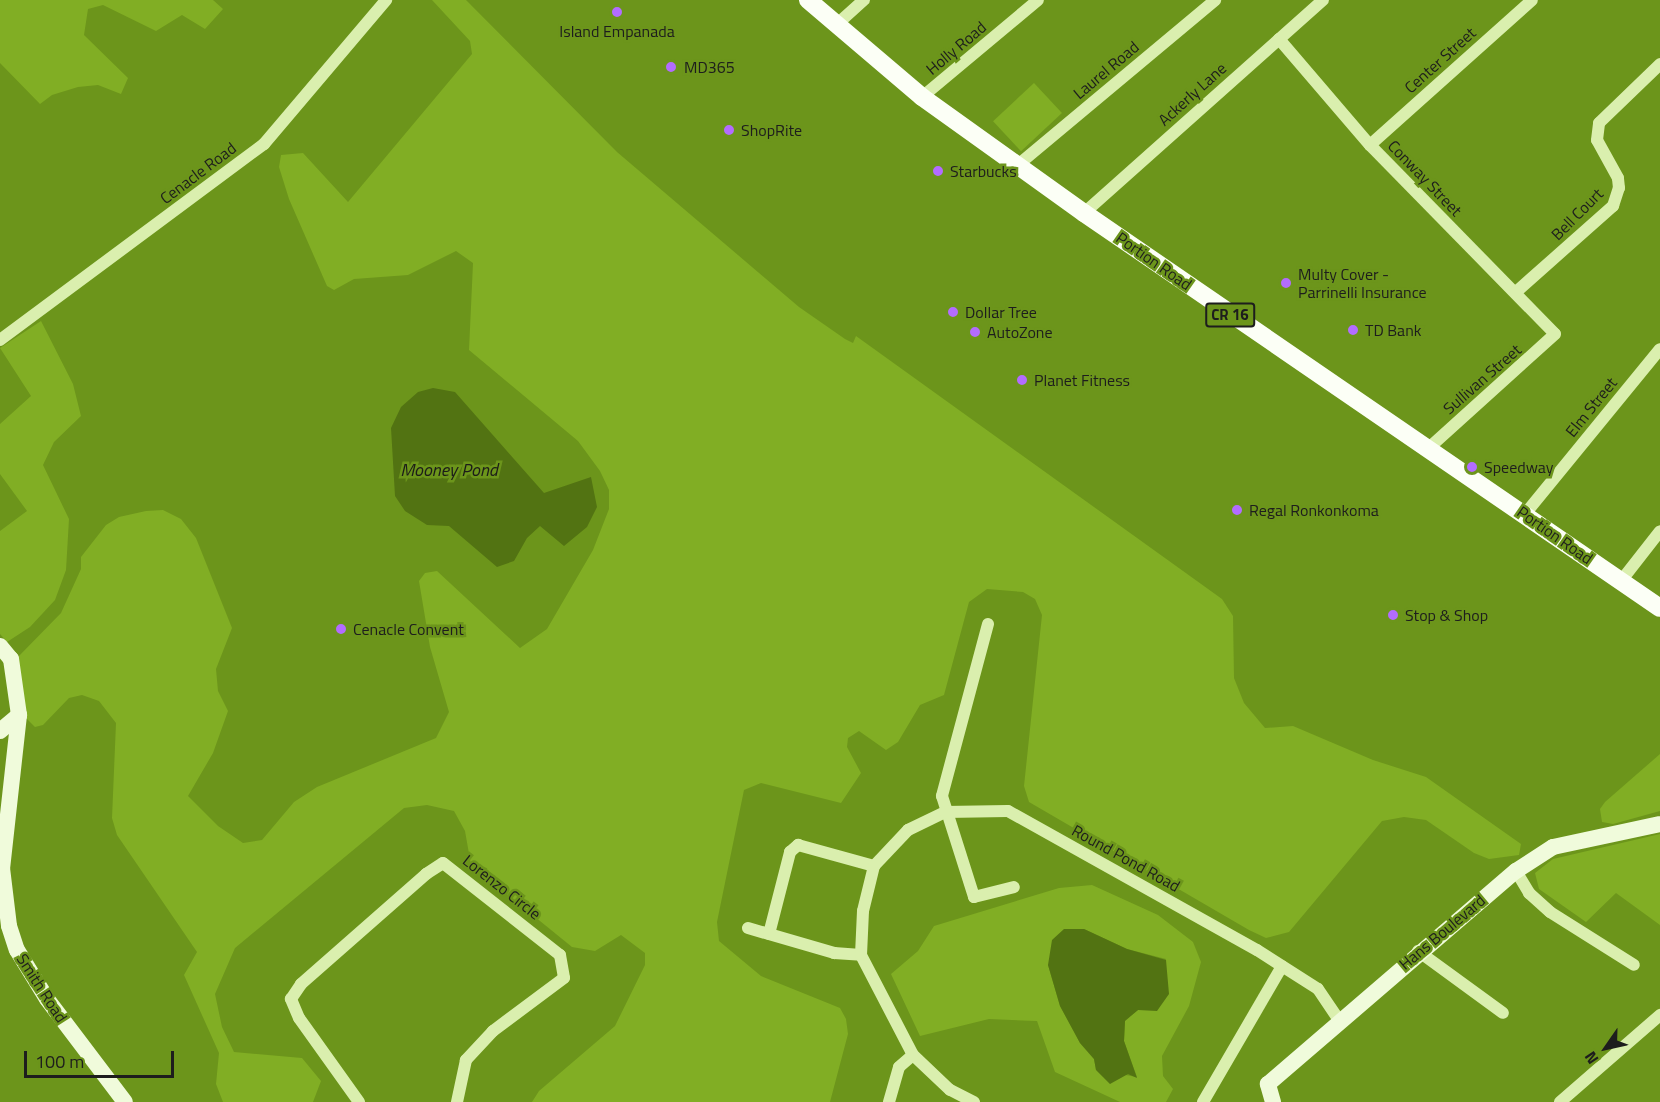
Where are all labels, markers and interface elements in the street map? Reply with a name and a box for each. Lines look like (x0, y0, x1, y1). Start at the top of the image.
marker: Island Empanada (610, 5, 624, 19)
street label: Holly Road (922, 17, 990, 79)
place label: Island Empanada (559, 21, 675, 41)
street label: Center Street (1400, 23, 1480, 97)
street label: Laurel Road (1069, 37, 1143, 103)
place label: MD365 (684, 57, 735, 77)
marker: MD365 (662, 58, 680, 76)
street label: Ackerly Lane (1154, 59, 1230, 129)
place label: ShopRite (741, 120, 802, 140)
marker: ShopRite (722, 123, 736, 137)
street label: Conway Street (1384, 136, 1466, 220)
street label: Cenacle Road (156, 138, 240, 208)
place label: Starbucks (950, 161, 1017, 181)
marker: Starbucks (931, 164, 945, 178)
street label: Bell Court (1547, 184, 1607, 244)
street label: Portion Road (1113, 228, 1195, 294)
place label: Multy Cover - Parrinelli Insurance (1298, 264, 1427, 302)
marker: Multy Cover - Parrinelli Insurance (1279, 276, 1293, 290)
place label: Dollar Tree (965, 302, 1037, 322)
road number: CR 16 (1204, 303, 1256, 327)
marker: Dollar Tree (946, 305, 960, 319)
place label: TD Bank (1365, 320, 1421, 340)
place label: AutoZone (987, 322, 1053, 342)
marker: TD Bank (1346, 323, 1360, 337)
marker: AutoZone (968, 325, 982, 339)
street label: Sullivan Street (1439, 340, 1525, 418)
place label: Planet Fitness (1034, 370, 1130, 390)
marker: Planet Fitness (1015, 373, 1029, 387)
street label: Elm Street (1561, 373, 1621, 441)
place label: Speedway (1484, 457, 1554, 477)
water label: Mooney Pond (400, 459, 498, 481)
marker: Speedway (1465, 460, 1479, 474)
place label: Regal Ronkonkoma (1249, 500, 1379, 520)
street label: Portion Road (1514, 502, 1596, 568)
marker: Regal Ronkonkoma (1230, 503, 1244, 517)
place label: Stop & Shop (1405, 605, 1488, 625)
marker: Stop & Shop (1386, 608, 1400, 622)
place label: Cenacle Convent (353, 619, 464, 639)
marker: Cenacle Convent (334, 622, 348, 636)
street label: Round Pond Road (1069, 820, 1183, 896)
street label: Lorenzo Circle (459, 851, 545, 923)
street label: Hans Boulevard (1395, 891, 1489, 973)
street label: Smith Road (13, 950, 71, 1026)
north arrow (1576, 1018, 1636, 1078)
scale bar (27, 1039, 177, 1077)
text: N (1578, 1047, 1604, 1069)
text: 100 m (35, 1048, 84, 1075)

